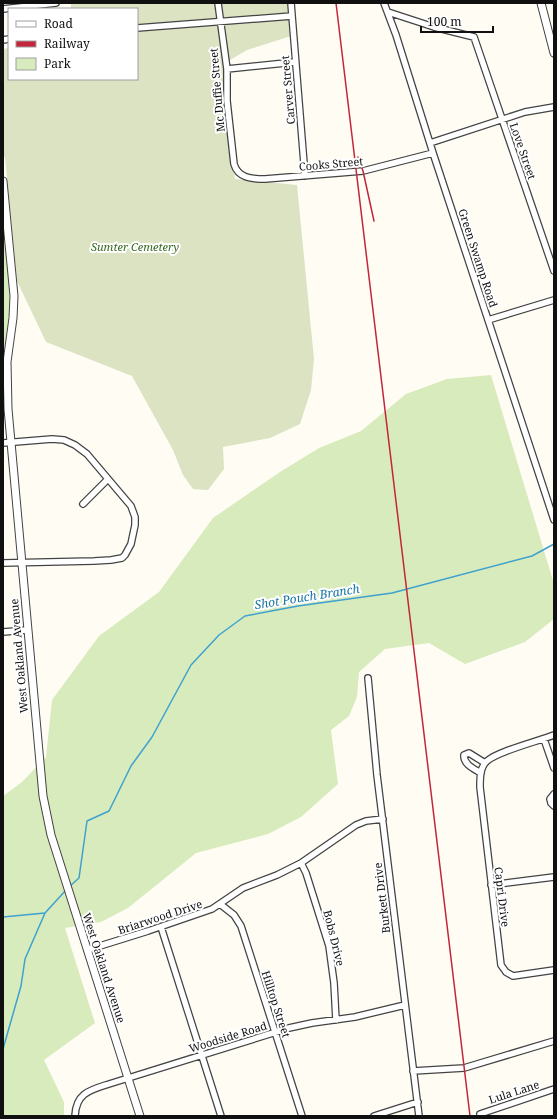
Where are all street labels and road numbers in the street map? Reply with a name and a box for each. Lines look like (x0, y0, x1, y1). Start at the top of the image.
street label: Mc Duffie Street (205, 47, 228, 133)
street label: Carver Street (277, 55, 298, 125)
street label: Love Street (507, 121, 540, 181)
street label: Cooks Street (298, 153, 364, 174)
street label: Green Swamp Road (455, 207, 502, 309)
street label: West Oakland Avenue (6, 598, 31, 714)
street label: Burkett Drive (370, 862, 393, 934)
street label: Capri Drive (491, 866, 514, 928)
street label: Briarwood Drive (116, 896, 204, 937)
street label: Bobs Drive (320, 908, 349, 967)
street label: West Oakland Avenue (80, 911, 129, 1025)
street label: Hilltop Street (259, 968, 294, 1039)
street label: Woodside Road (187, 1017, 269, 1056)
street label: Lula Lane (487, 1076, 541, 1107)

